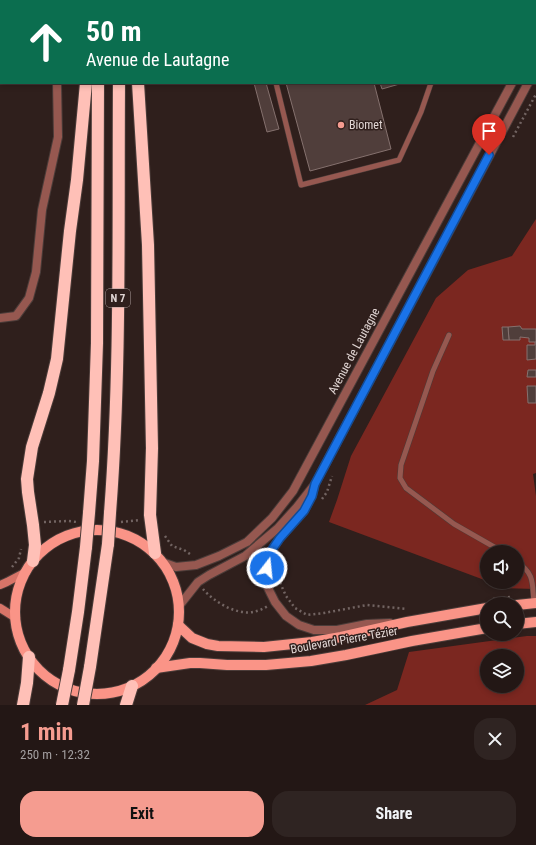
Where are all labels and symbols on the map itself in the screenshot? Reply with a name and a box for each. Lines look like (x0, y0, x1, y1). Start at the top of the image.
pin (472, 114, 506, 155)
place label: Biomet (349, 118, 383, 132)
marker: Biomet (336, 120, 346, 130)
road number: N 7 (106, 289, 130, 307)
street label: Avenue de Lautagne (325, 305, 383, 396)
position arrow (246, 547, 288, 589)
street label: Boulevard Pierre Tézier (289, 624, 399, 656)

